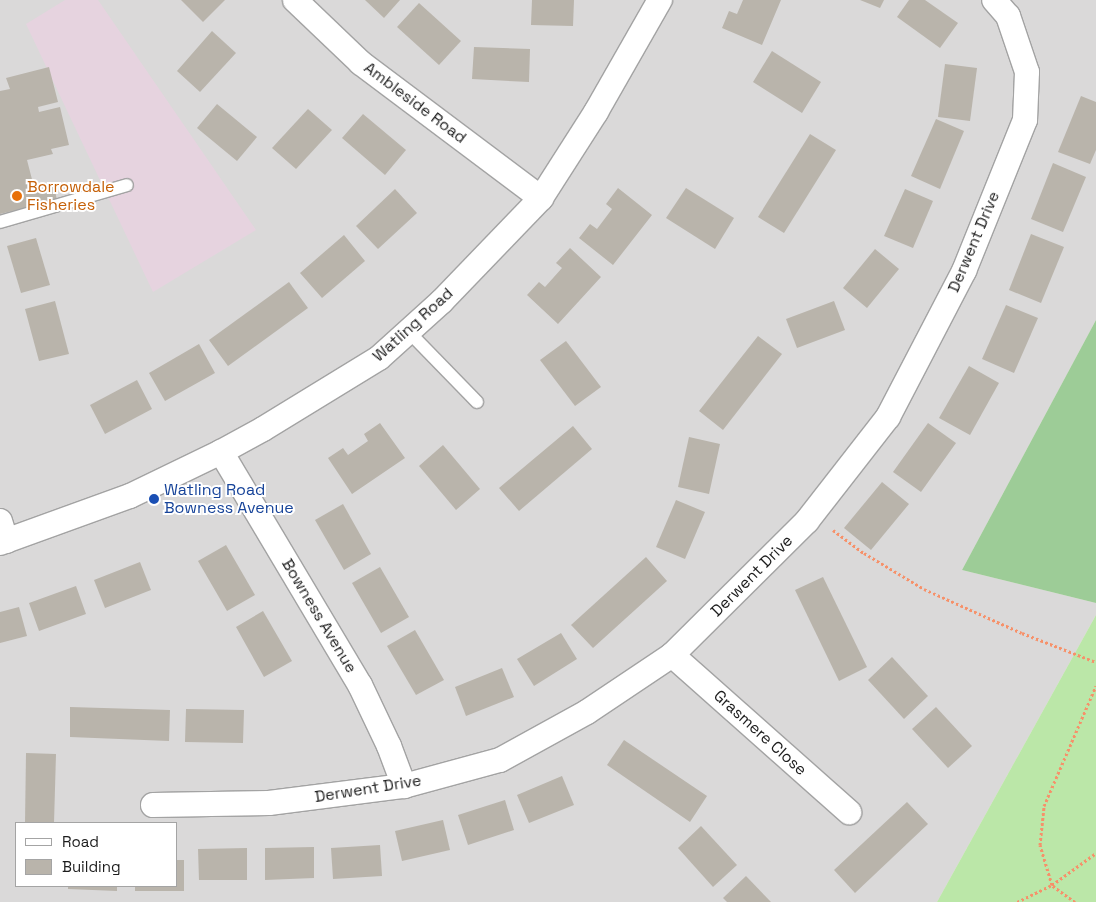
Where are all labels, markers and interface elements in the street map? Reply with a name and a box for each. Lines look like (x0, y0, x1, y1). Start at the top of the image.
street label: Ambleside Road (360, 58, 470, 148)
place label: Borrowdale Fisheries (27, 177, 115, 215)
street label: Derwent Drive (944, 189, 1004, 295)
marker: Borrowdale Fisheries (11, 190, 23, 202)
street label: Watling Road (369, 284, 457, 366)
place label: Watling Road Bowness Avenue (164, 480, 294, 518)
marker: Watling Road Bowness Avenue (148, 493, 160, 505)
street label: Derwent Drive (707, 531, 797, 621)
street label: Bowness Avenue (277, 555, 361, 677)
street label: Grasmere Close (710, 686, 810, 780)
street label: Derwent Drive (313, 771, 423, 807)
legend (15, 822, 178, 887)
text: Road (62, 832, 99, 851)
text: Building (62, 857, 121, 876)

